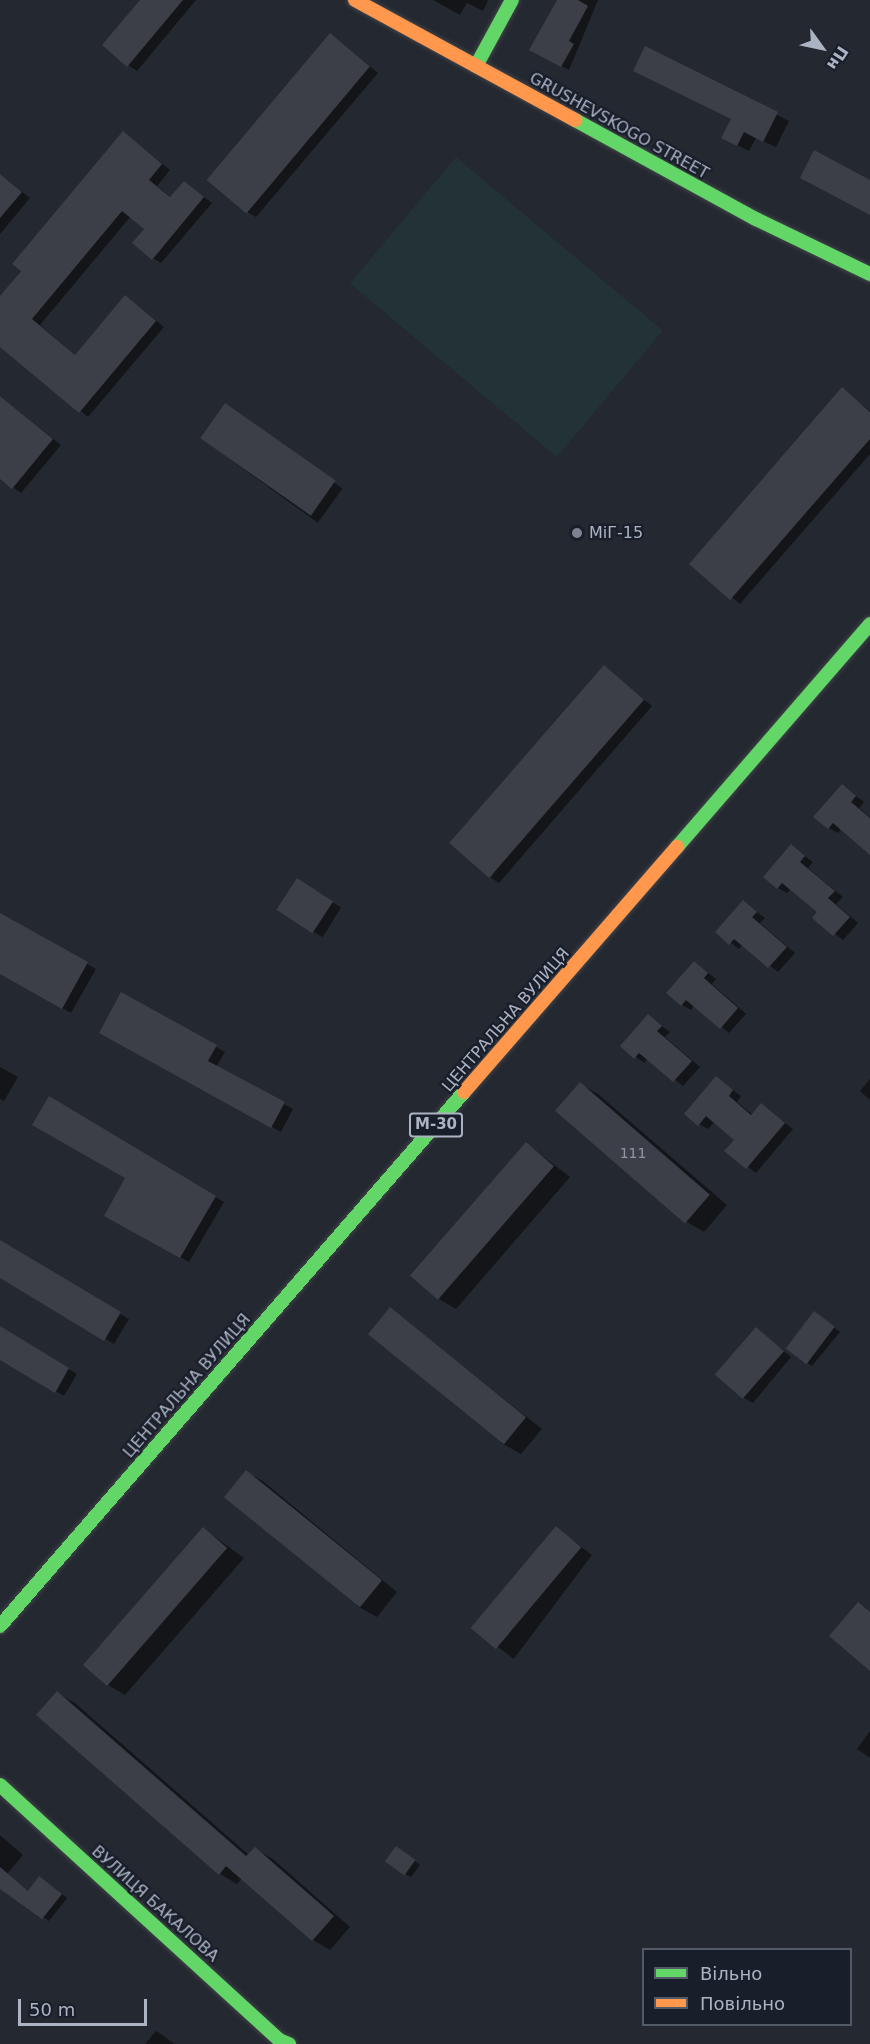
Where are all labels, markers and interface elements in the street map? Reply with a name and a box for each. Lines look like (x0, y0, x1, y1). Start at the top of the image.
north arrow (792, 18, 852, 78)
text: Пн (823, 43, 852, 73)
street label: GRUSHEVSKOGO STREET (526, 69, 712, 183)
place label: МіГ-15 (589, 523, 643, 543)
marker: МіГ-15 (570, 526, 584, 540)
street label: ЦЕНТРАЛЬНА ВУЛИЦЯ (438, 944, 574, 1096)
road number: М-30 (408, 1113, 464, 1137)
house number: 111 (620, 1145, 646, 1161)
street label: ЦЕНТРАЛЬНА ВУЛИЦЯ (119, 1310, 255, 1462)
street label: ВУЛИЦЯ БАКАЛОВА (88, 1842, 222, 1966)
legend (642, 1948, 852, 2026)
text: Вільно (700, 1963, 762, 1984)
scale bar (21, 1987, 150, 2025)
text: Повільно (700, 1993, 785, 2014)
text: 50 m (29, 1999, 75, 2020)

